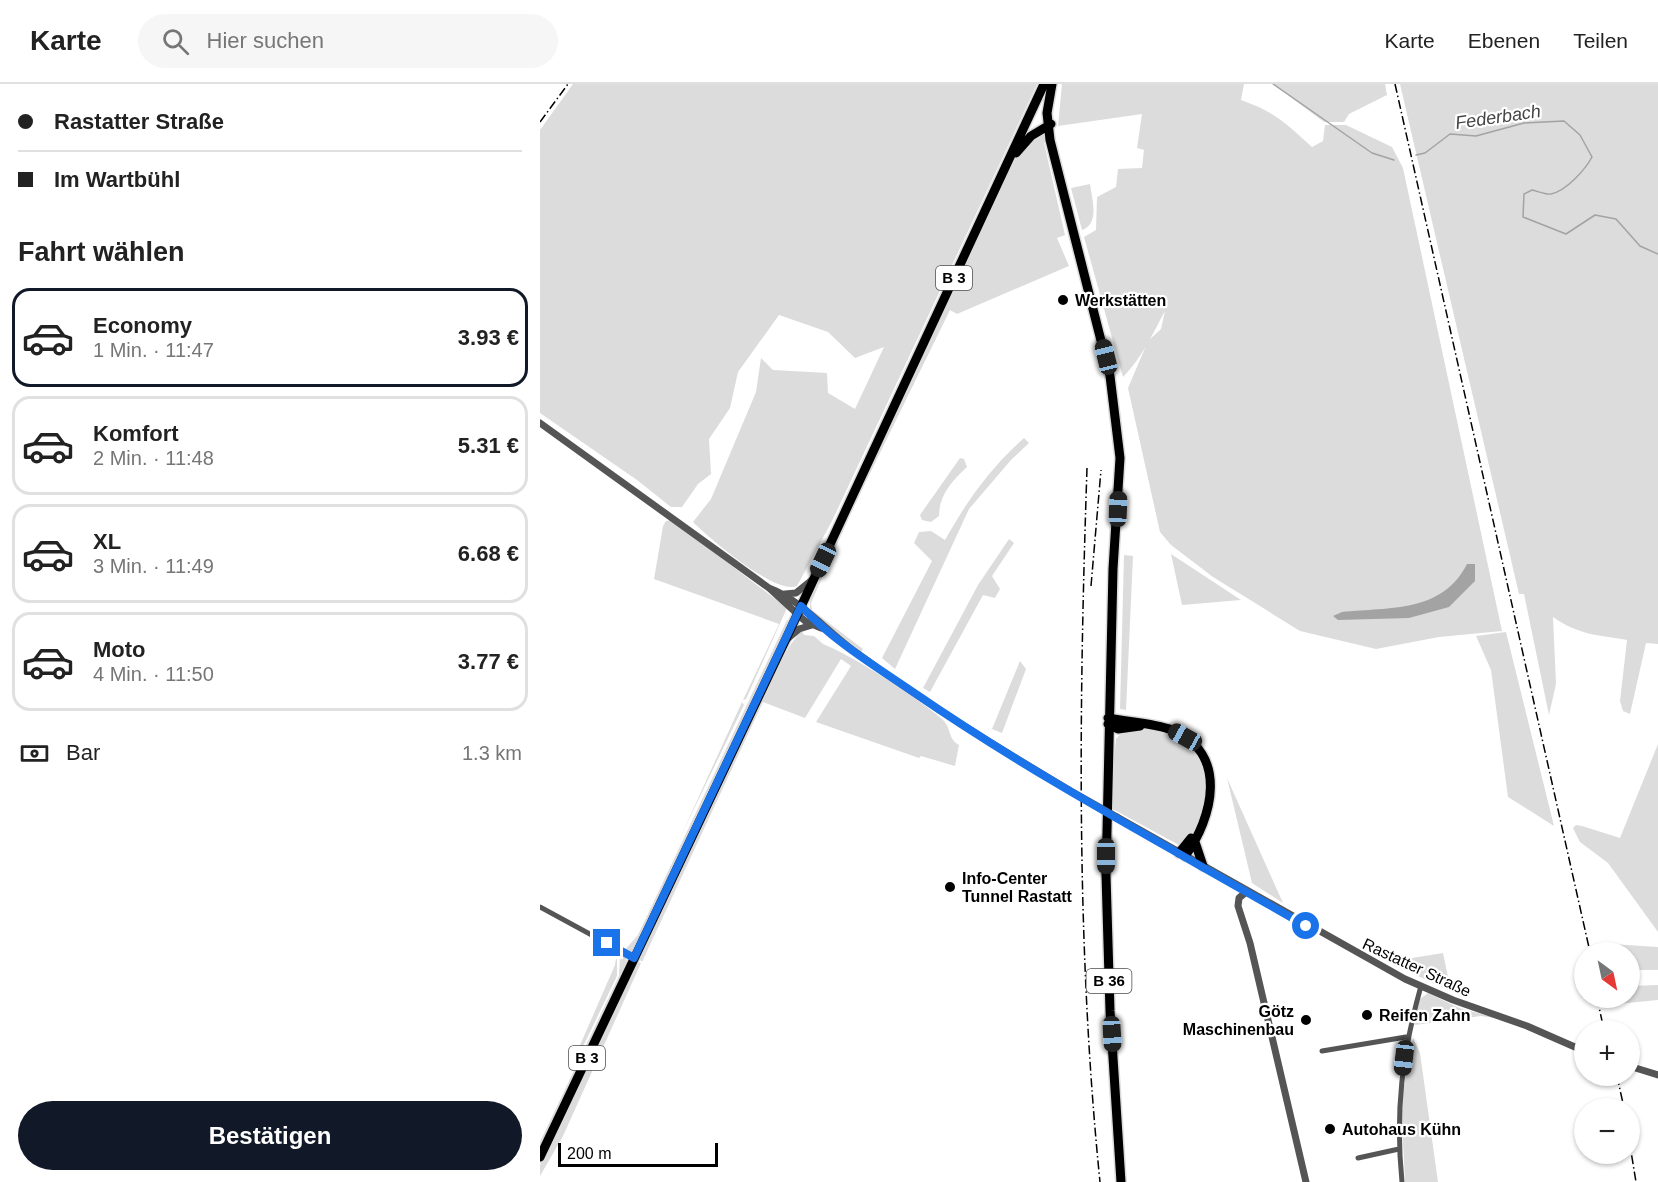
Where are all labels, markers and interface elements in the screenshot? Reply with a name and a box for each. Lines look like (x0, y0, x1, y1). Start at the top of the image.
search box (138, 14, 558, 68)
text: Karte (30, 25, 102, 56)
icon: search (159, 25, 192, 58)
text: Hier suchen (207, 28, 324, 53)
text: Karte (1385, 29, 1435, 52)
text: Ebenen (1468, 29, 1540, 52)
text: Teilen (1573, 29, 1628, 52)
water label: Federbach (1454, 101, 1542, 133)
text: Rastatter Straße (54, 109, 224, 134)
text: Im Wartbühl (54, 167, 180, 192)
text: Fahrt wählen (18, 237, 185, 267)
road number: B 3 (936, 266, 972, 290)
place label: Werkstätten (1075, 292, 1166, 309)
marker: Werkstätten (1056, 293, 1070, 307)
icon: car (21, 311, 75, 365)
text: Economy (93, 313, 192, 338)
text: 3.93 € (458, 325, 519, 350)
car (1093, 337, 1119, 377)
text: 1 Min. · 11:47 (93, 339, 214, 361)
icon: car (21, 419, 75, 473)
text: Komfort (93, 421, 179, 446)
text: 5.31 € (458, 433, 519, 458)
text: 2 Min. · 11:48 (93, 447, 214, 469)
car (1108, 491, 1128, 527)
icon: car (21, 527, 75, 581)
text: XL (93, 529, 121, 554)
car (807, 540, 839, 580)
text: 6.68 € (458, 541, 519, 566)
text: 3 Min. · 11:49 (93, 555, 214, 577)
icon: car (21, 635, 75, 689)
text: Moto (93, 637, 146, 662)
text: 3.77 € (458, 649, 519, 674)
text: 4 Min. · 11:50 (93, 663, 214, 685)
car (1165, 720, 1205, 754)
icon: cash (18, 737, 51, 770)
text: Bar (66, 740, 100, 765)
text: 1.3 km (462, 742, 522, 764)
car (1097, 838, 1115, 874)
place label: Info-Center Tunnel Rastatt (962, 870, 1073, 905)
marker: Info-Center Tunnel Rastatt (943, 880, 957, 894)
route start (1292, 912, 1319, 939)
route end (593, 929, 620, 956)
street label: Rastatter Straße (1360, 935, 1474, 1000)
north arrow (1574, 942, 1640, 1008)
map controls (1574, 942, 1640, 1164)
road number: B 36 (1086, 969, 1132, 993)
place label: Götz Maschinenbau (1183, 1003, 1294, 1038)
place label: Reifen Zahn (1379, 1007, 1471, 1024)
marker: Reifen Zahn (1360, 1008, 1374, 1022)
marker: Götz Maschinenbau (1299, 1013, 1313, 1027)
car (1102, 1016, 1122, 1052)
button: + (1574, 1020, 1640, 1086)
car (1393, 1039, 1415, 1077)
road number: B 3 (569, 1046, 605, 1070)
button: − (1574, 1098, 1640, 1164)
button: Bestätigen (18, 1101, 522, 1170)
place label: Autohaus Kühn (1342, 1121, 1461, 1138)
marker: Autohaus Kühn (1323, 1122, 1337, 1136)
scale bar (558, 1140, 718, 1168)
text: 200 m (567, 1145, 611, 1162)

